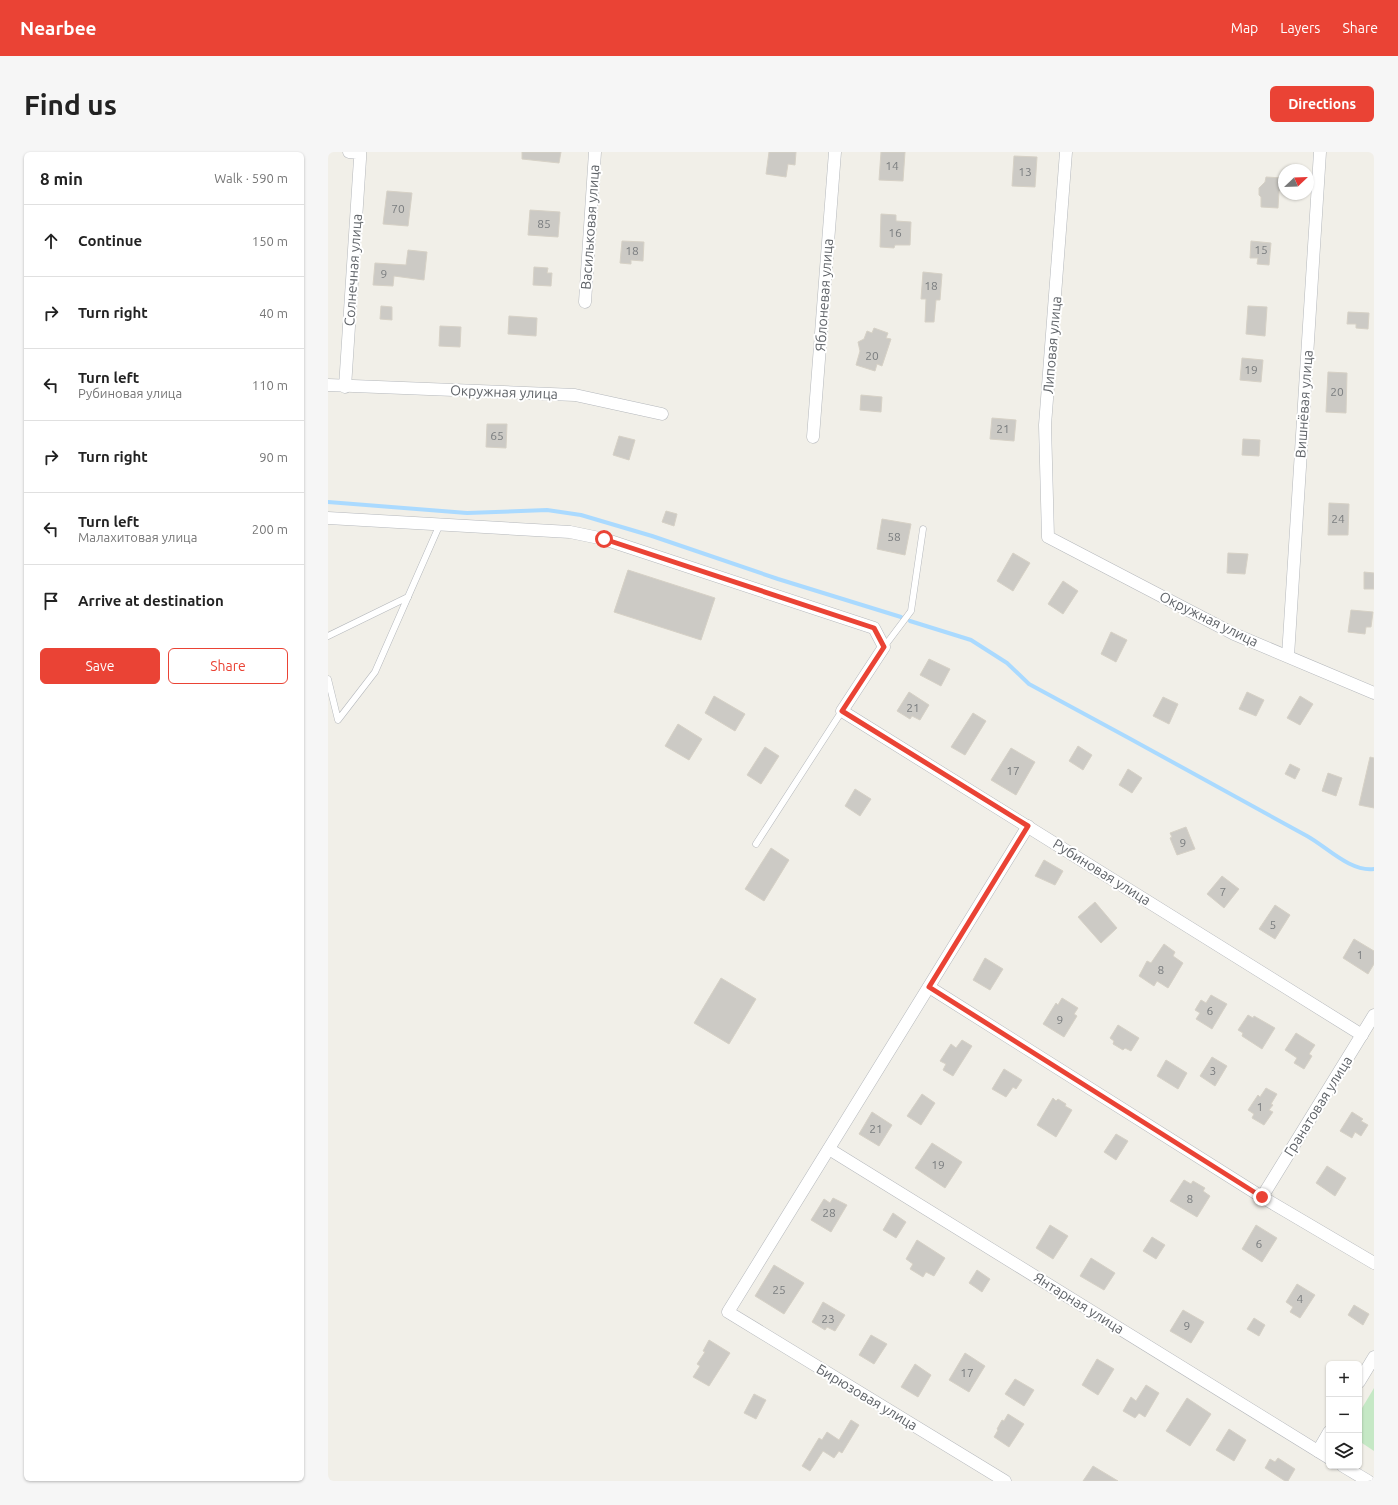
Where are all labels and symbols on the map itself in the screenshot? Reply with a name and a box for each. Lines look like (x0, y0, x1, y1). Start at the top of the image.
house number: 14 (885, 159, 899, 172)
street label: Васильковая улица (578, 164, 602, 290)
north arrow (1278, 164, 1314, 200)
house number: 13 (1018, 165, 1032, 178)
house number: 70 (391, 202, 405, 215)
street label: Солнечная улица (341, 213, 365, 327)
house number: 85 (537, 217, 551, 230)
house number: 16 (888, 226, 902, 239)
street label: Яблоневая улица (812, 238, 836, 352)
house number: 15 (1254, 243, 1268, 256)
house number: 18 (625, 244, 639, 257)
house number: 9 (381, 267, 387, 280)
house number: 18 (924, 279, 938, 292)
street label: Липовая улица (1040, 295, 1064, 395)
house number: 20 (865, 349, 879, 362)
street label: Вишнёвая улица (1292, 349, 1316, 459)
house number: 19 (1244, 363, 1258, 376)
street label: Окружная улица (450, 382, 558, 402)
house number: 20 (1330, 385, 1344, 398)
house number: 21 (996, 422, 1010, 435)
house number: 65 (490, 429, 504, 442)
house number: 24 (1331, 512, 1345, 525)
route start (595, 530, 613, 548)
house number: 58 (887, 530, 901, 543)
street label: Окружная улица (1157, 588, 1261, 650)
house number: 21 (906, 701, 920, 714)
house number: 17 (1006, 764, 1020, 777)
street label: Рубиновая улица (1050, 836, 1154, 908)
house number: 9 (1180, 836, 1186, 849)
house number: 7 (1220, 885, 1226, 898)
house number: 5 (1270, 918, 1276, 931)
house number: 1 (1357, 948, 1363, 961)
house number: 8 (1158, 963, 1165, 976)
house number: 6 (1207, 1004, 1214, 1017)
house number: 9 (1057, 1013, 1063, 1026)
street label: Гранатовая улица (1281, 1053, 1355, 1159)
house number: 3 (1210, 1064, 1216, 1077)
house number: 1 (1257, 1100, 1263, 1113)
house number: 21 (869, 1122, 883, 1135)
house number: 19 (931, 1158, 945, 1171)
route end (1253, 1188, 1271, 1206)
house number: 8 (1187, 1192, 1194, 1205)
house number: 28 (822, 1206, 836, 1219)
house number: 6 (1256, 1237, 1263, 1250)
street label: Янтарная улица (1031, 1269, 1127, 1337)
house number: 25 (772, 1283, 786, 1296)
house number: 4 (1297, 1292, 1304, 1305)
house number: 23 (821, 1312, 835, 1325)
house number: 9 (1184, 1319, 1190, 1332)
street label: Бирюзовая улица (814, 1361, 920, 1433)
house number: 17 (960, 1366, 974, 1379)

